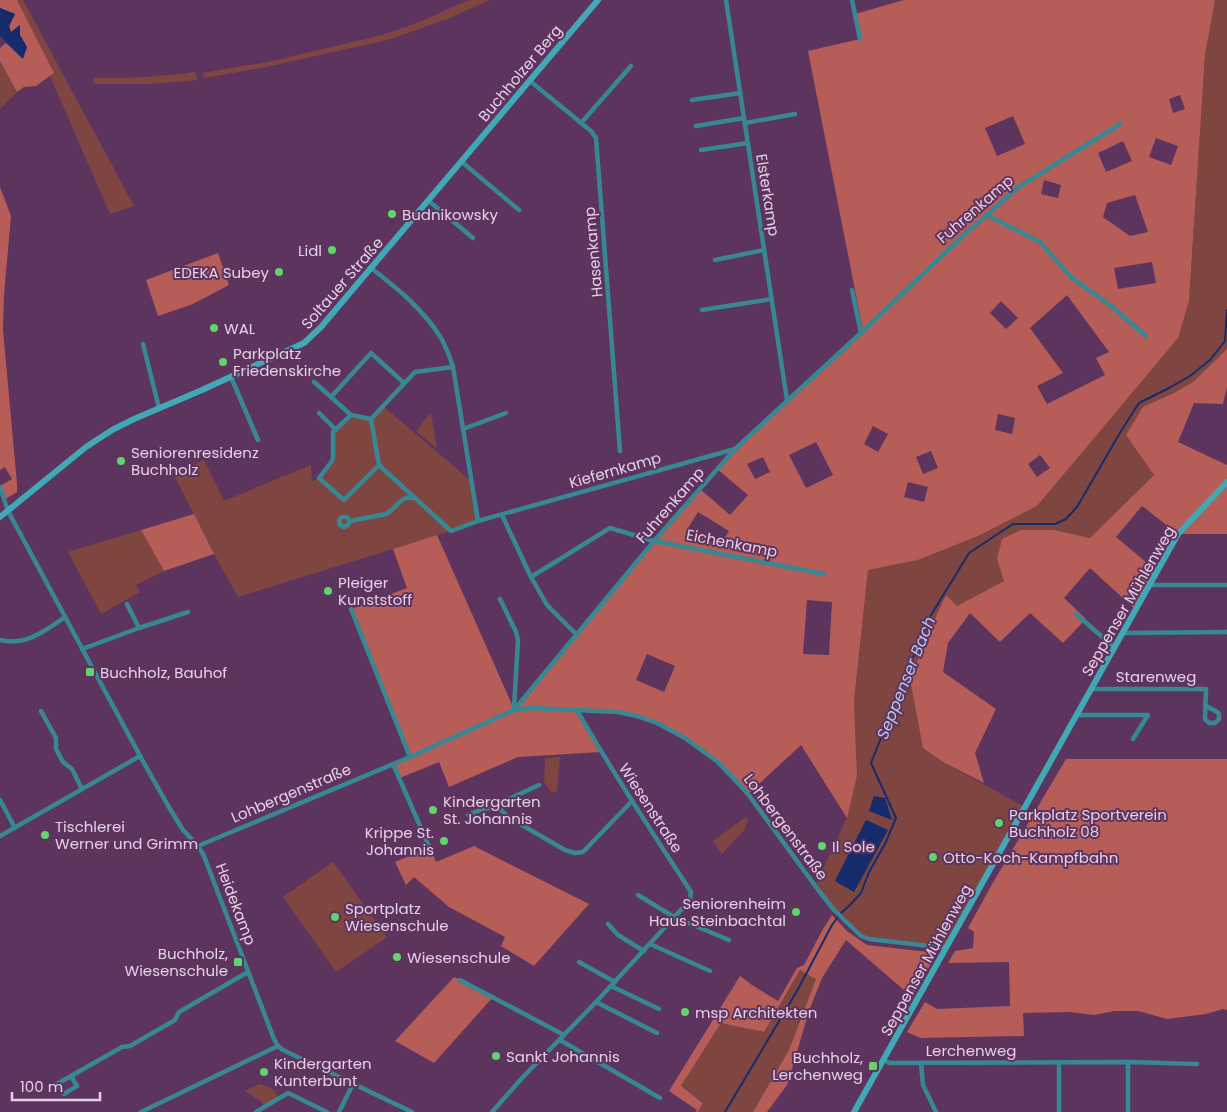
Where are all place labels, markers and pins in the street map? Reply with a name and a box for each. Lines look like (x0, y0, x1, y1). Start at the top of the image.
place label: Budnikowsky (402, 204, 498, 225)
marker: Budnikowsky (386, 208, 398, 220)
place label: Lidl (298, 240, 322, 261)
marker: Lidl (326, 244, 338, 256)
place label: EDEKA Subey (174, 262, 270, 283)
marker: EDEKA Subey (273, 266, 285, 278)
place label: WAL (224, 318, 256, 339)
marker: WAL (208, 322, 220, 334)
place label: Parkplatz Friedenskirche (233, 343, 341, 381)
marker: Parkplatz Friedenskirche (217, 356, 229, 368)
place label: Seniorenresidenz Buchholz (131, 442, 259, 480)
marker: Seniorenresidenz Buchholz (115, 455, 127, 467)
place label: Pleiger Kunststoff (338, 572, 412, 610)
marker: Pleiger Kunststoff (322, 585, 334, 597)
place label: Buchholz, Bauhof (100, 662, 227, 683)
marker: Buchholz, Bauhof (84, 666, 96, 678)
place label: Kindergarten St. Johannis (443, 791, 541, 829)
marker: Kindergarten St. Johannis (427, 804, 439, 816)
place label: Parkplatz Sportverein Buchholz 08 (1009, 804, 1167, 842)
place label: Tischlerei Werner und Grimm (55, 816, 198, 854)
marker: Parkplatz Sportverein Buchholz 08 (993, 817, 1005, 829)
place label: Krippe St. Johannis (365, 822, 434, 860)
marker: Tischlerei Werner und Grimm (39, 829, 51, 841)
marker: Krippe St. Johannis (438, 835, 450, 847)
place label: Il Sole (832, 836, 875, 857)
marker: Il Sole (816, 840, 828, 852)
place label: Otto-Koch-Kampfbahn (943, 847, 1118, 868)
marker: Otto-Koch-Kampfbahn (927, 851, 939, 863)
place label: Seniorenheim Haus Steinbachtal (649, 893, 786, 931)
place label: Sportplatz Wiesenschule (345, 898, 449, 936)
marker: Seniorenheim Haus Steinbachtal (790, 906, 802, 918)
marker: Sportplatz Wiesenschule (329, 911, 341, 923)
place label: Buchholz, Wiesenschule (125, 943, 228, 981)
place label: Wiesenschule (407, 947, 511, 968)
marker: Wiesenschule (391, 951, 403, 963)
marker: Buchholz, Wiesenschule (232, 956, 244, 968)
place label: msp Architekten (695, 1002, 817, 1023)
marker: msp Architekten (679, 1006, 691, 1018)
place label: Sankt Johannis (506, 1046, 620, 1067)
place label: Buchholz, Lerchenweg (772, 1047, 863, 1085)
marker: Sankt Johannis (490, 1050, 502, 1062)
place label: Kindergarten Kunterbunt (274, 1053, 372, 1091)
marker: Buchholz, Lerchenweg (867, 1060, 879, 1072)
marker: Kindergarten Kunterbunt (258, 1066, 270, 1078)

